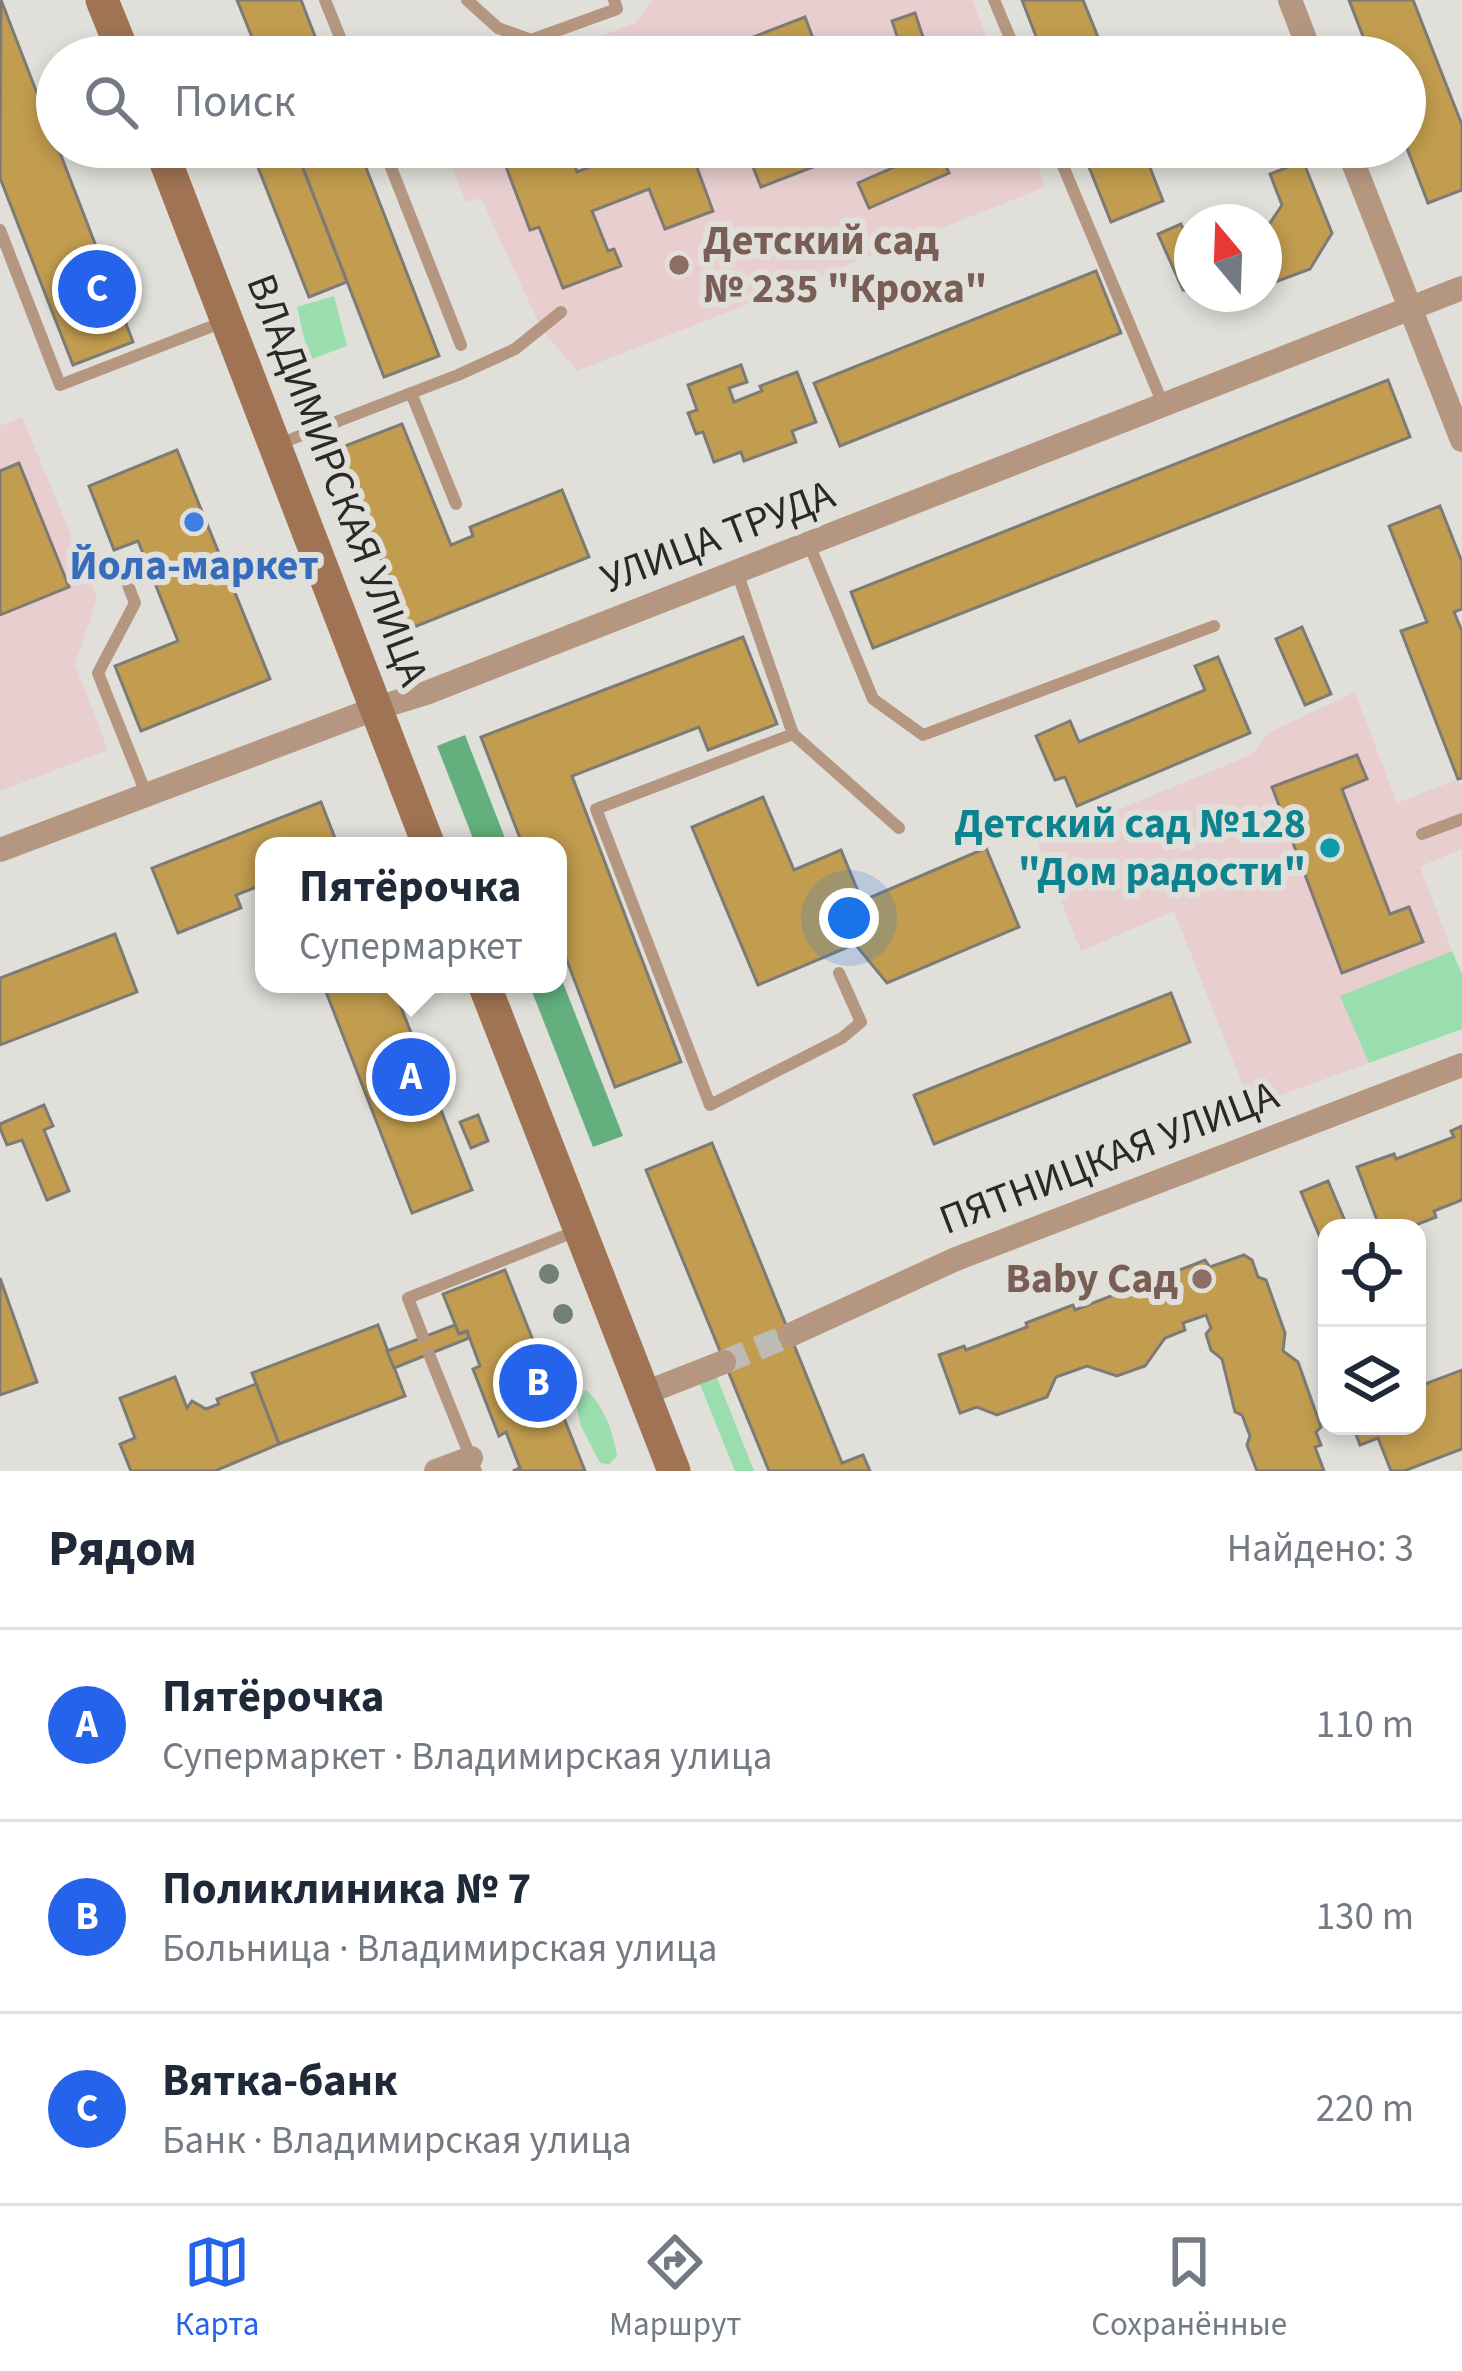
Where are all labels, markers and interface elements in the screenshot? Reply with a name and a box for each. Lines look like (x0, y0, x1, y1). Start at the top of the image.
search box (36, 36, 1426, 168)
icon: search (78, 69, 144, 135)
text: Поиск (174, 70, 296, 134)
north arrow (1174, 204, 1282, 312)
place label: Детский сад № 235 "Кроха" (703, 211, 987, 319)
pin: C (58, 244, 136, 334)
marker: Детский сад № 235 "Кроха" (666, 252, 692, 278)
street label: ВЛАДИМИРСКАЯ УЛИЦА (231, 265, 443, 695)
street label: УЛИЦА ТРУДА (593, 465, 844, 609)
marker: Йола-маркет (181, 509, 207, 535)
place label: Йола-маркет (69, 536, 319, 596)
place label: Детский сад №128 "Дом радости" (955, 794, 1306, 902)
marker: Детский сад №128 "Дом радости" (1317, 835, 1343, 861)
popup (255, 837, 567, 993)
text: Пятёрочка (299, 855, 521, 919)
your location (819, 888, 879, 948)
text: Супермаркет (299, 919, 523, 975)
pin: A (372, 1032, 450, 1122)
street label: ПЯТНИЦКАЯ УЛИЦА (931, 1066, 1287, 1250)
map controls (1318, 1219, 1426, 1435)
button: locate (1318, 1219, 1426, 1327)
place label: Baby Сад (1005, 1249, 1178, 1309)
marker: Baby Сад (1189, 1266, 1215, 1292)
button: layers (1318, 1327, 1426, 1435)
pin: B (499, 1338, 577, 1428)
text: Рядом (48, 1513, 197, 1585)
text: Найдено: 3 (1227, 1521, 1414, 1577)
text: Пятёрочка (162, 1665, 384, 1729)
text: A (76, 1697, 98, 1753)
text: 110 m (1316, 1697, 1414, 1753)
text: Супермаркет · Владимирская улица (162, 1729, 772, 1785)
text: Поликлиника № 7 (162, 1857, 531, 1921)
text: B (75, 1889, 99, 1945)
text: 130 m (1316, 1889, 1414, 1945)
text: Больница · Владимирская улица (162, 1921, 717, 1977)
text: Вятка-банк (162, 2049, 398, 2113)
text: C (76, 2081, 98, 2137)
text: 220 m (1316, 2081, 1414, 2137)
text: Банк · Владимирская улица (162, 2113, 632, 2169)
tab: Карта (175, 2229, 259, 2348)
tab: Маршрут (609, 2229, 742, 2348)
tab: Сохранённые (1091, 2229, 1287, 2348)

